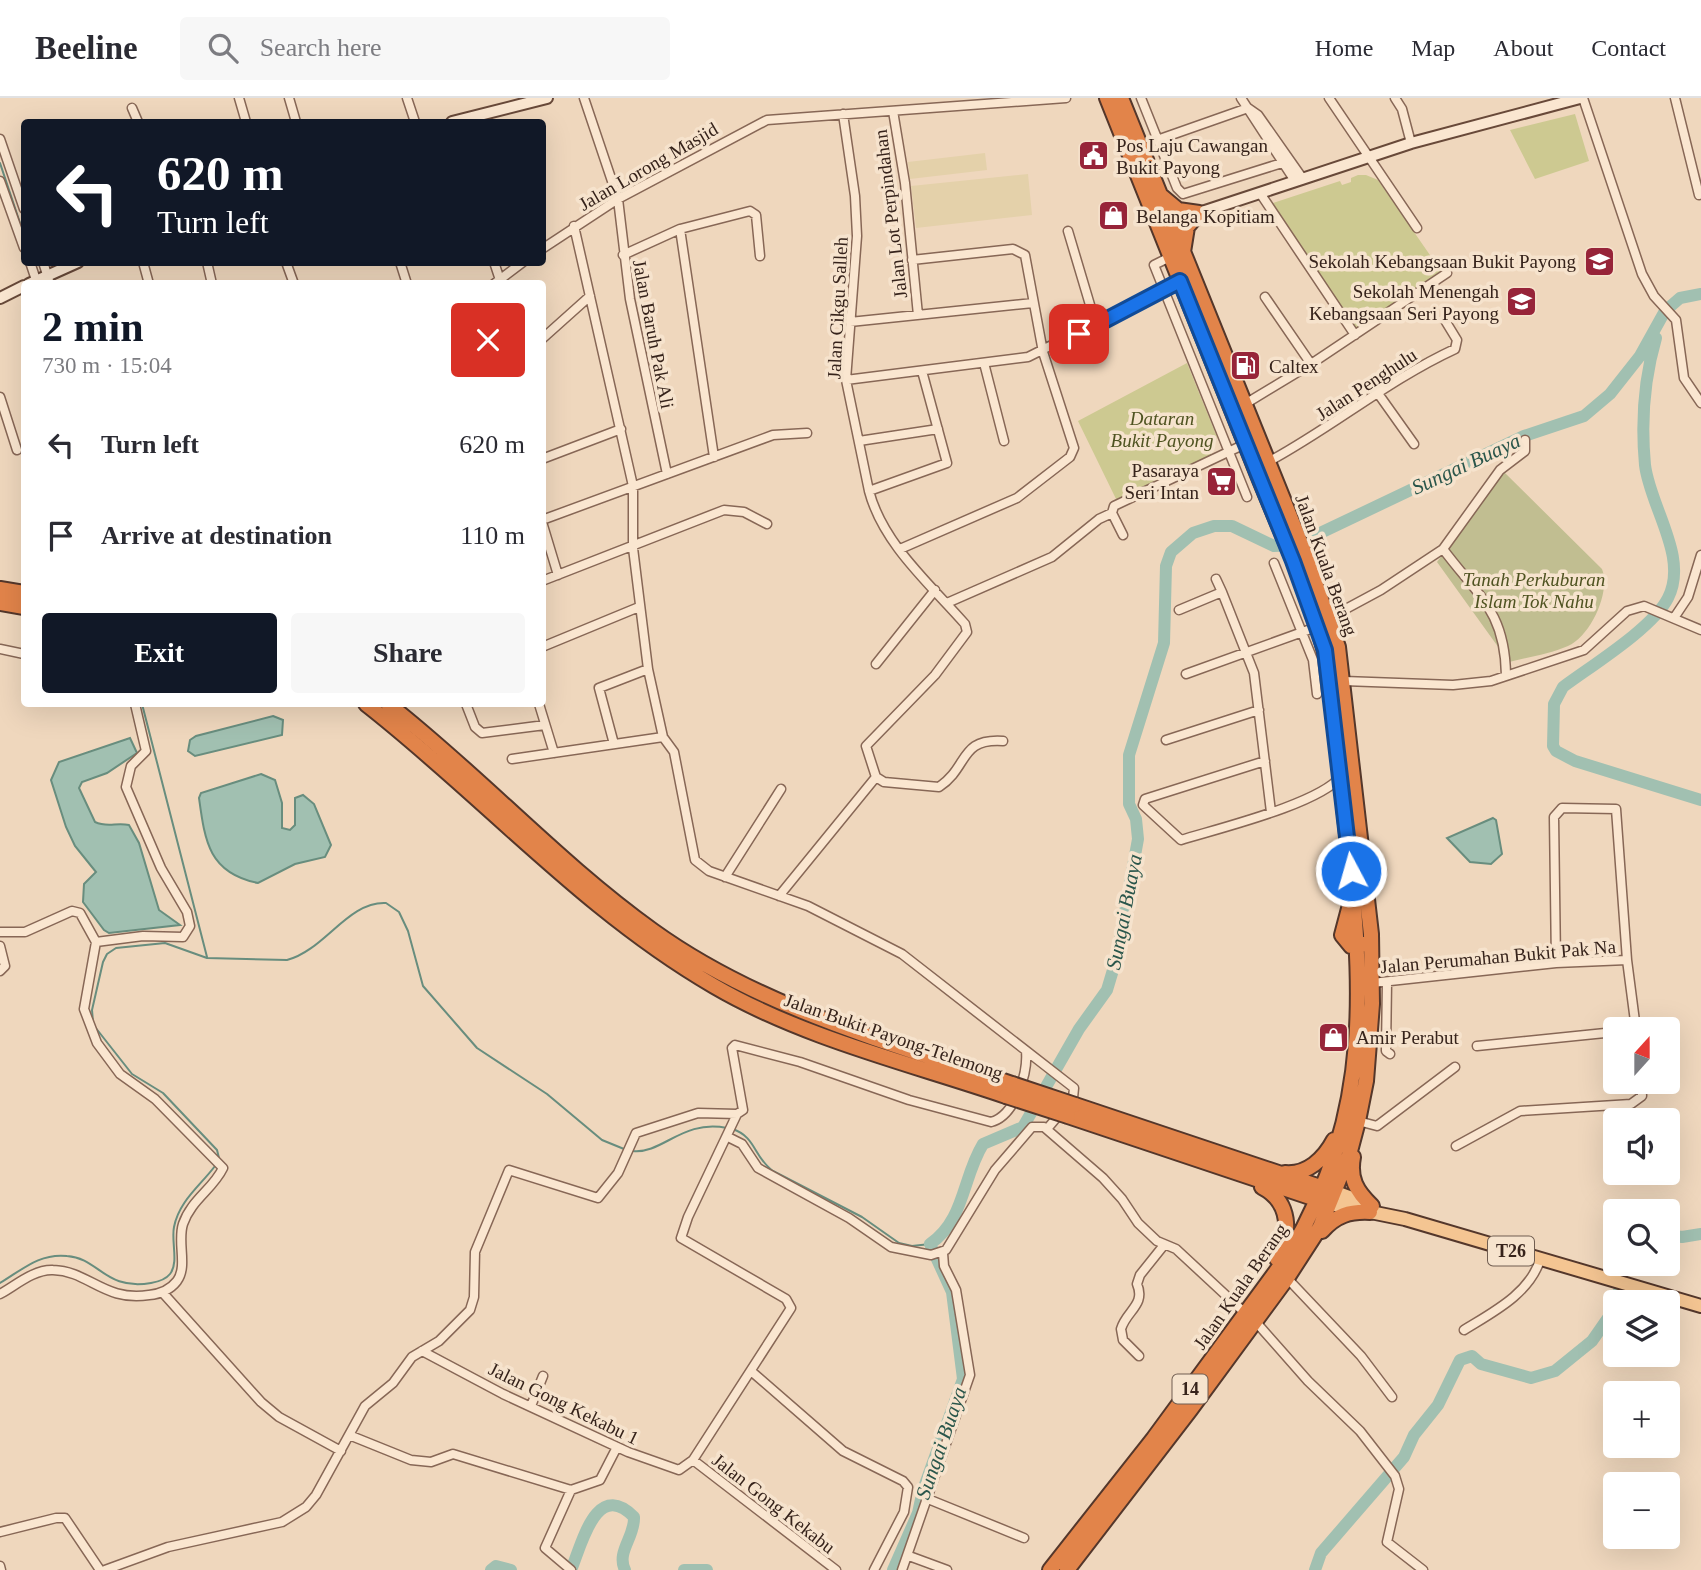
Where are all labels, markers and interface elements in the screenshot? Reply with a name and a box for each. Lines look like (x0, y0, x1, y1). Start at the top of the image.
search box (180, 17, 670, 80)
icon: search (204, 29, 242, 67)
text: Beeline (35, 30, 138, 66)
text: Search here (260, 33, 382, 62)
text: Home (1315, 35, 1373, 61)
text: Map (1411, 35, 1455, 61)
text: About (1493, 35, 1553, 61)
text: Contact (1591, 35, 1666, 61)
street label: Jalan Lorong Masjid (575, 118, 722, 215)
street label: Jalan Lot Perpindahan (870, 128, 911, 300)
place label: Pos Laju Cawangan Bukit Payong (1116, 135, 1268, 178)
public building icon: Pos Laju Cawangan Bukit Payong (1076, 139, 1110, 173)
text: 620 m (157, 146, 284, 201)
icon: left (42, 147, 133, 238)
shop icon: Belanga Kopitiam (1096, 199, 1130, 233)
text: Turn left (157, 204, 269, 240)
place label: Belanga Kopitiam (1136, 206, 1275, 227)
street label: Jalan Cikgu Salleh (823, 236, 852, 380)
school or university icon: Sekolah Kebangsaan Bukit Payong (1582, 244, 1616, 278)
place label: Sekolah Kebangsaan Bukit Payong (1308, 251, 1576, 272)
street label: Jalan Baruh Pak Ali (629, 258, 678, 410)
place label: Sekolah Menengah Kebangsaan Seri Payong (1309, 281, 1499, 324)
school or university icon: Sekolah Menengah Kebangsaan Seri Payong (1505, 285, 1539, 319)
button: close (451, 303, 525, 377)
text: 2 min (42, 304, 144, 350)
pin (1049, 304, 1109, 364)
icon: arrive (1060, 315, 1098, 353)
street label: Jalan Penghulu (1312, 344, 1421, 425)
fuel station icon: Caltex (1229, 349, 1263, 383)
text: 730 m · 15:04 (42, 353, 172, 378)
place label: Caltex (1269, 356, 1319, 377)
park label: Dataran Bukit Payong (1111, 408, 1213, 451)
icon: left (42, 426, 80, 464)
water label: Sungai Buaya (1408, 428, 1524, 500)
text: Turn left (101, 430, 199, 459)
text: 620 m (459, 430, 525, 459)
place label: Pasaraya Seri Intan (1125, 460, 1200, 503)
supermarket icon: Pasaraya Seri Intan (1205, 464, 1239, 498)
street label: Jalan Kuala Berang (1291, 492, 1362, 639)
icon: arrive (42, 517, 80, 555)
text: Arrive at destination (101, 521, 332, 550)
text: 110 m (460, 521, 525, 550)
park label: Tanah Perkuburan Islam Tok Nahu (1463, 569, 1605, 612)
button: Exit (42, 613, 277, 693)
button: Share (291, 613, 525, 693)
position arrow (1314, 834, 1388, 908)
water label: Sungai Buaya (1101, 852, 1147, 972)
street label: Jalan Perumahan Bukit Pak Na (1379, 936, 1617, 977)
street label: Jalan Bukit Payong-Telemong (782, 989, 1006, 1084)
north arrow (1603, 1017, 1680, 1094)
map controls (1603, 1017, 1680, 1549)
shop icon: Amir Perabut (1316, 1020, 1350, 1054)
place label: Amir Perabut (1356, 1027, 1460, 1048)
button: sound (1603, 1108, 1680, 1185)
button: search (1603, 1199, 1680, 1276)
street label: Jalan Kuala Berang (1189, 1219, 1292, 1353)
road number: T26 (1488, 1236, 1534, 1266)
button: layers (1603, 1290, 1680, 1367)
street label: Jalan Gong Kekabu 1 (485, 1358, 642, 1449)
road number: 14 (1172, 1374, 1208, 1404)
button: + (1603, 1381, 1680, 1458)
water label: Sungai Buaya (911, 1384, 971, 1502)
street label: Jalan Gong Kekabu (708, 1449, 840, 1558)
button: − (1603, 1472, 1680, 1549)

